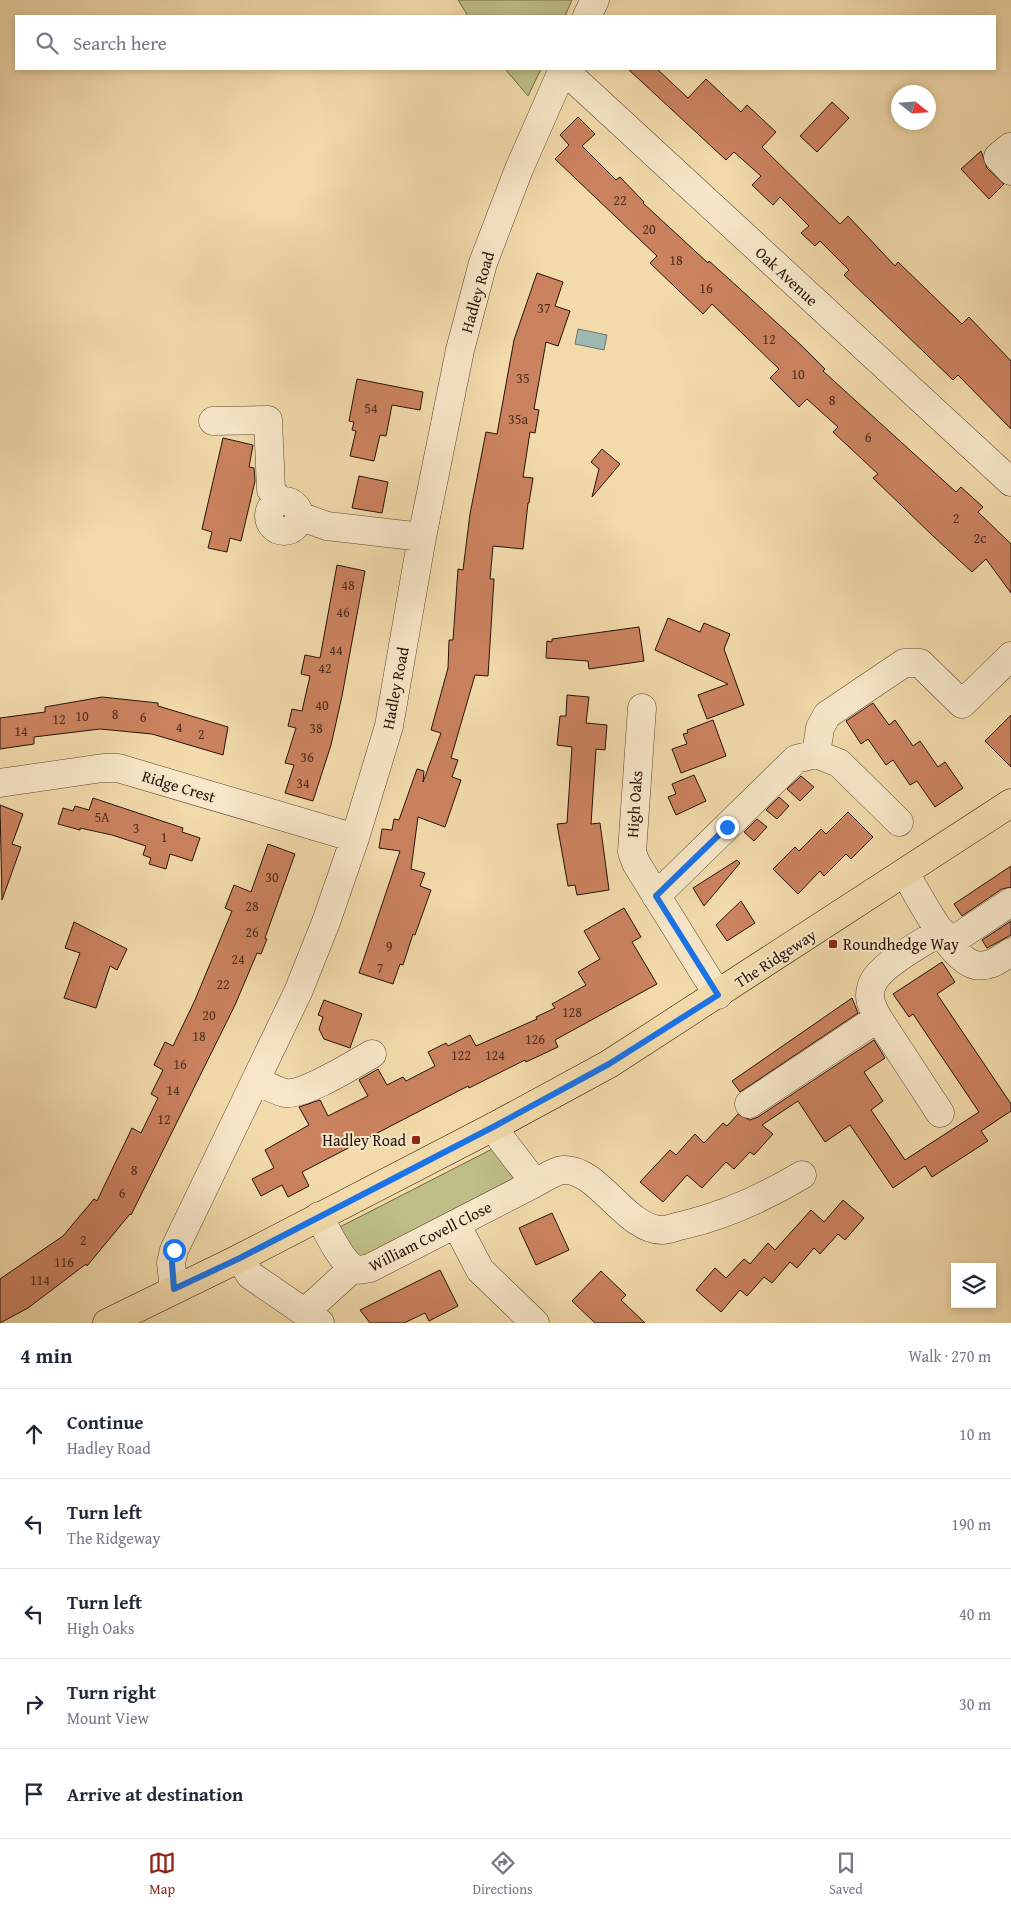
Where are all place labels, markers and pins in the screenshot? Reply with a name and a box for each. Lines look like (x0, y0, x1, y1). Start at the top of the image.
place label: Roundhedge Way (843, 932, 959, 956)
marker: Roundhedge Way (827, 938, 839, 950)
place label: Hadley Road (322, 1128, 406, 1152)
marker: Hadley Road (410, 1134, 422, 1146)

